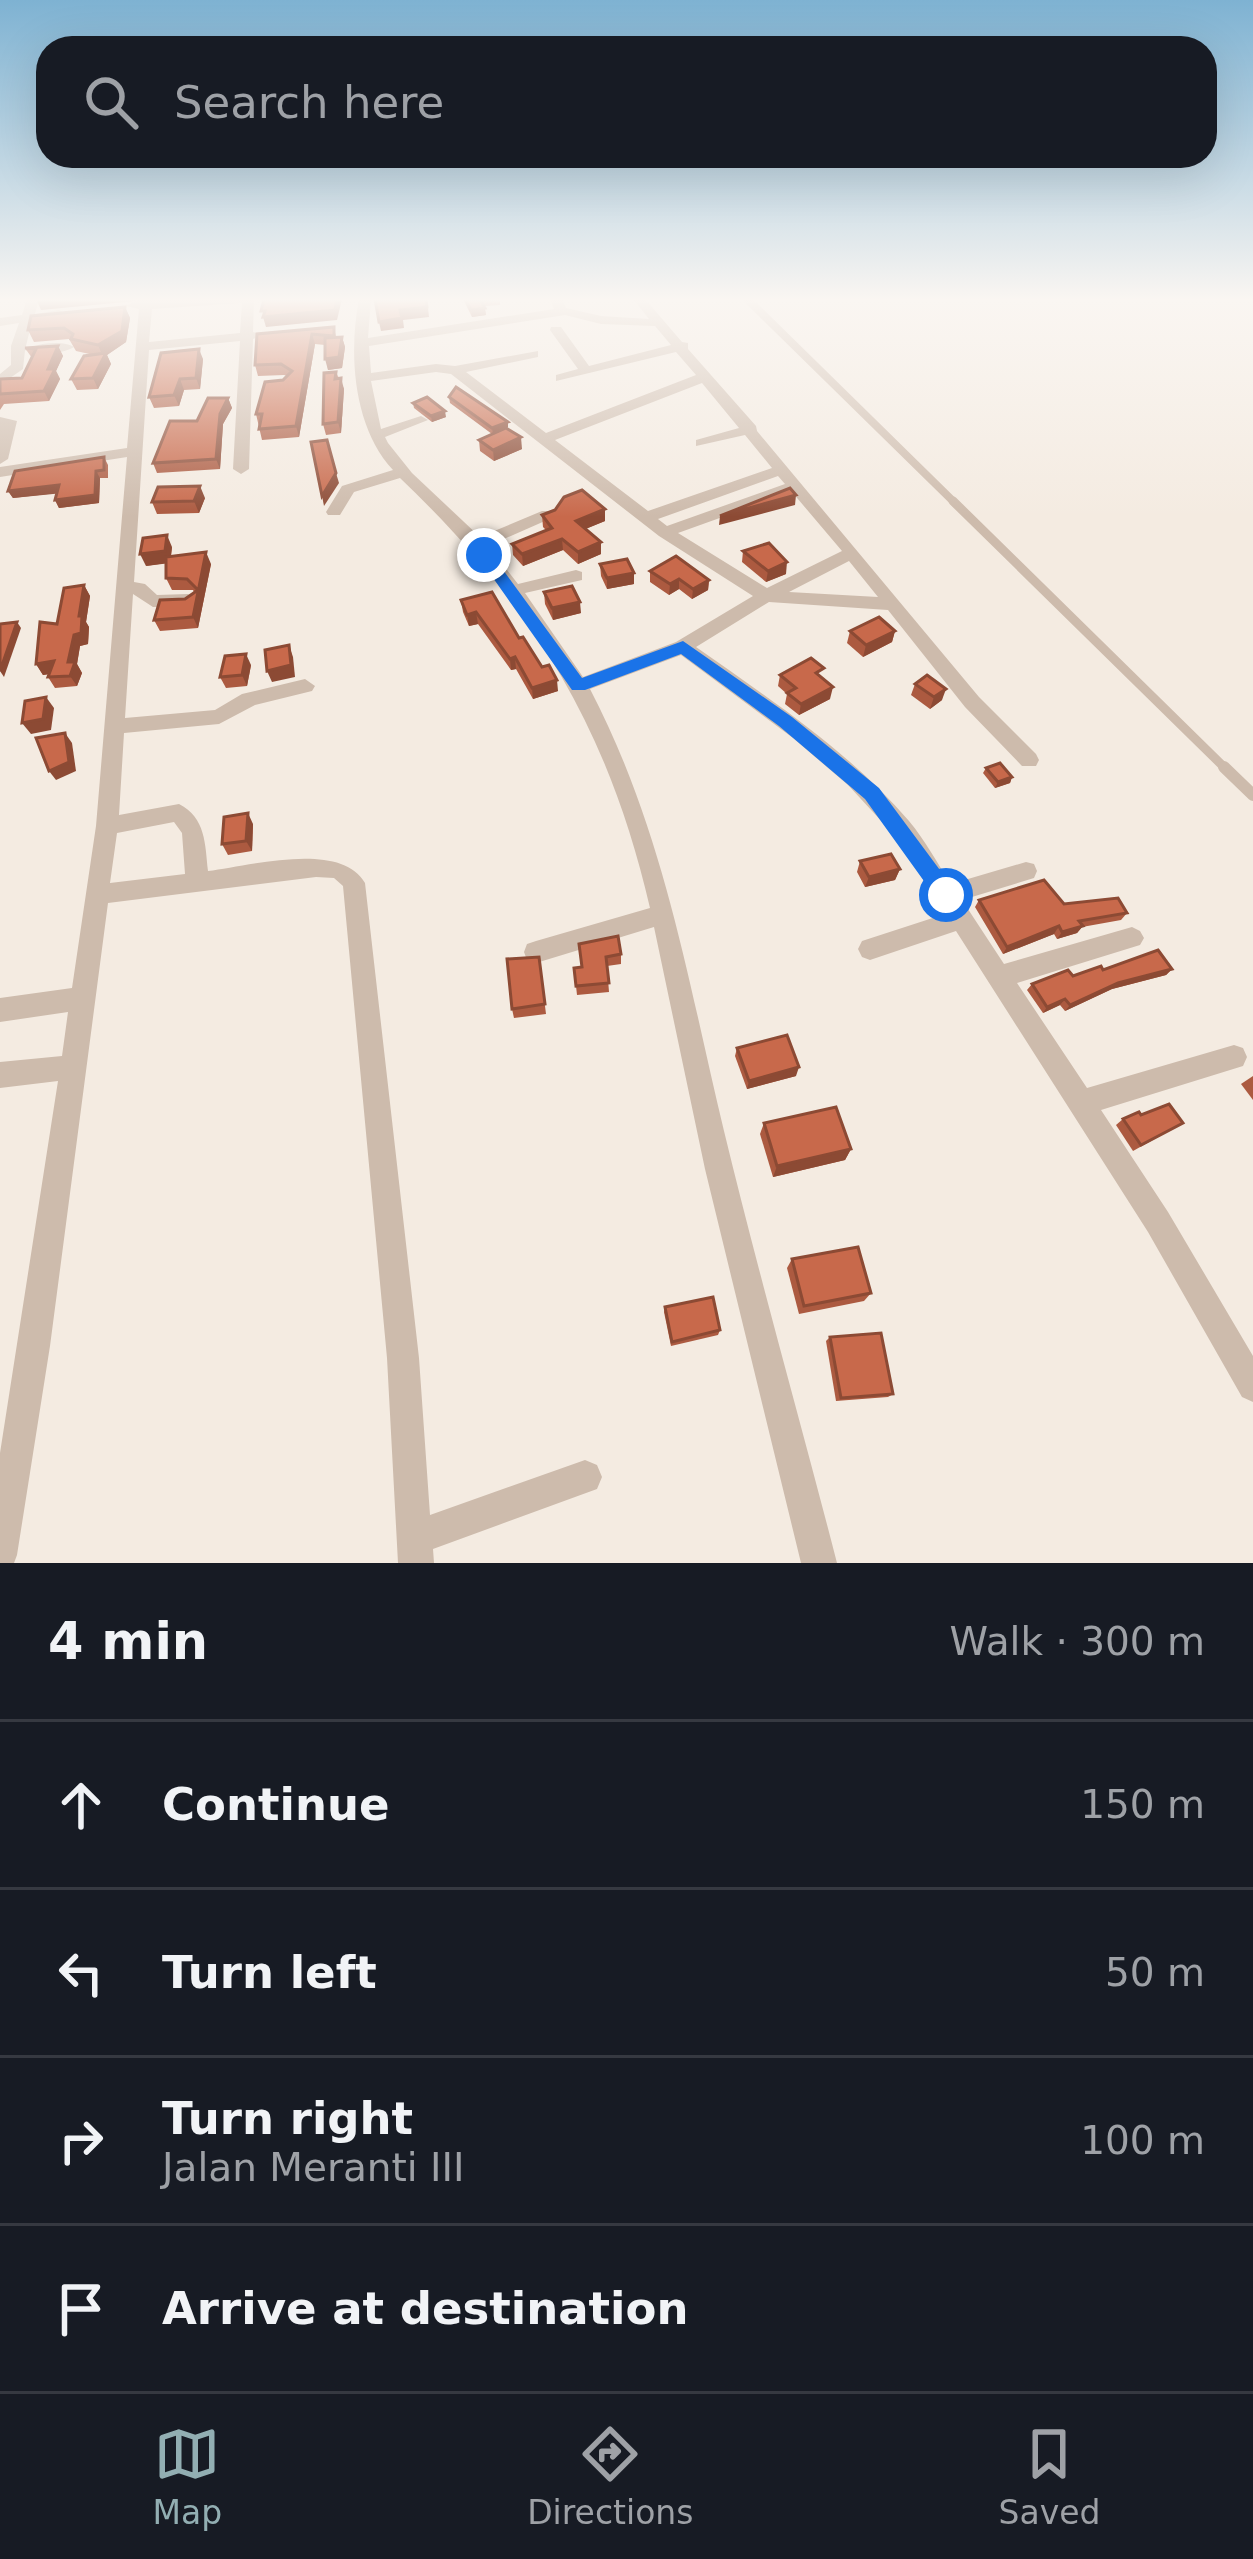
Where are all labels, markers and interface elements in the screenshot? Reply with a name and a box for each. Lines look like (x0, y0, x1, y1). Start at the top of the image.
search box (36, 36, 1217, 168)
icon: search (78, 69, 144, 135)
text: Search here (174, 76, 444, 129)
route end (457, 528, 511, 582)
route start (919, 868, 973, 922)
text: 4 min (48, 1612, 208, 1671)
text: Walk · 300 m (950, 1619, 1205, 1664)
icon: ahead (48, 1772, 114, 1838)
text: Continue (162, 1778, 390, 1831)
text: 150 m (1080, 1782, 1205, 1827)
icon: left (48, 1940, 114, 2006)
text: Turn left (162, 1946, 377, 1999)
text: 50 m (1105, 1950, 1205, 1995)
text: Turn right (162, 2092, 413, 2145)
icon: right (48, 2108, 114, 2174)
text: 100 m (1080, 2118, 1205, 2163)
text: Jalan Meranti III (162, 2145, 465, 2190)
icon: arrive (48, 2276, 114, 2342)
text: Arrive at destination (162, 2282, 688, 2335)
tab: Map (153, 2421, 222, 2532)
tab: Directions (527, 2421, 693, 2532)
tab: Saved (999, 2421, 1100, 2532)

